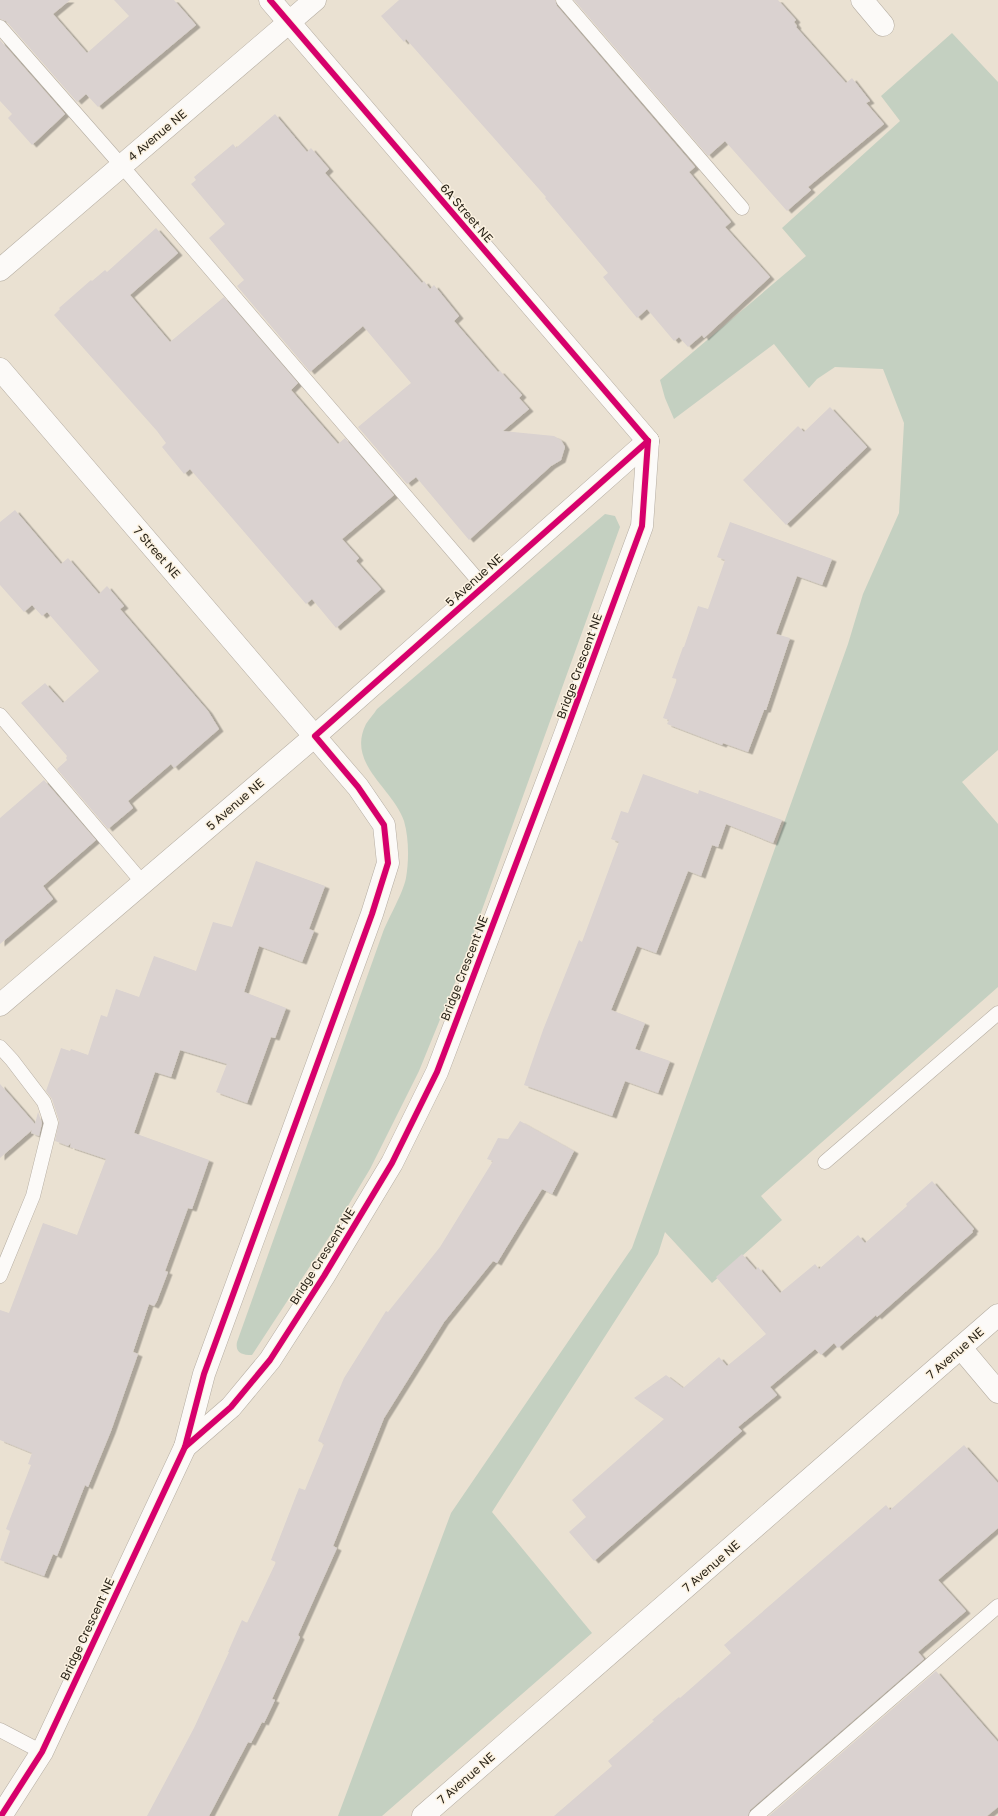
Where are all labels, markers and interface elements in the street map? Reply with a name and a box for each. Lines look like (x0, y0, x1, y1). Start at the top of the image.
street label: 4 Avenue NE (125, 106, 189, 164)
street label: 6A Street NE (437, 180, 497, 246)
street label: 7 Street NE (130, 523, 184, 581)
street label: 5 Avenue NE (442, 550, 506, 610)
street label: Bridge Crescent NE (553, 611, 605, 721)
street label: 5 Avenue NE (203, 775, 267, 833)
street label: Bridge Crescent NE (437, 913, 491, 1023)
street label: Bridge Crescent NE (286, 1205, 358, 1307)
street label: 7 Avenue NE (923, 1324, 987, 1382)
street label: 7 Avenue NE (679, 1537, 743, 1595)
street label: Bridge Crescent NE (57, 1575, 117, 1683)
street label: 7 Avenue NE (434, 1749, 498, 1807)

